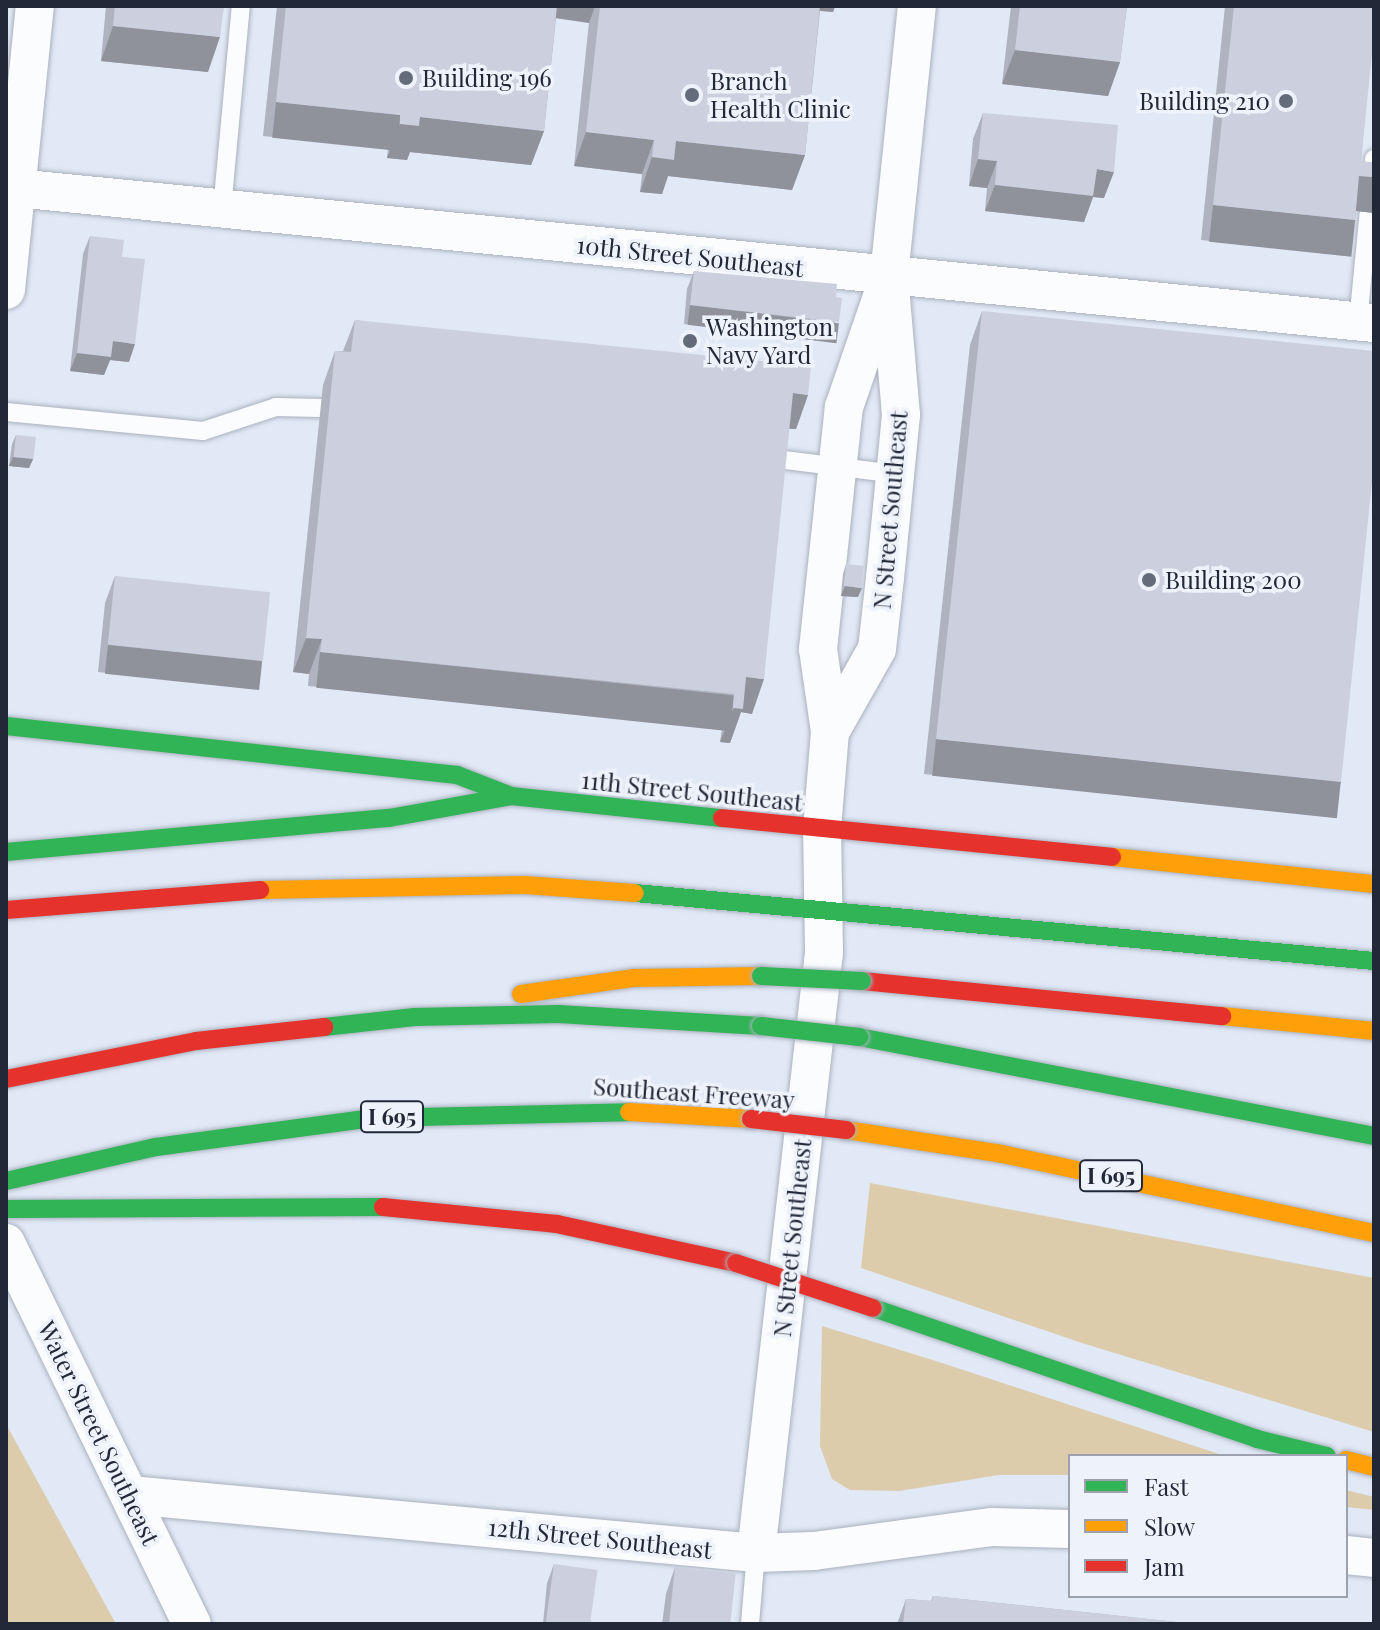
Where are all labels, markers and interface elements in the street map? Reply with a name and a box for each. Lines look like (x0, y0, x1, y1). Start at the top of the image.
place label: Building 196 (422, 64, 552, 92)
place label: Branch Health Clinic (710, 67, 851, 123)
marker: Building 196 (397, 69, 415, 87)
marker: Branch Health Clinic (681, 84, 703, 106)
place label: Building 210 (1139, 87, 1270, 115)
marker: Building 210 (1277, 92, 1295, 110)
street label: 10th Street Southeast (575, 230, 805, 282)
place label: Washington Navy Yard (706, 313, 833, 369)
marker: Washington Navy Yard (681, 332, 699, 350)
street label: N Street Southeast (867, 409, 913, 611)
place label: Building 200 (1165, 566, 1302, 594)
marker: Building 200 (1140, 571, 1158, 589)
street label: 11th Street Southeast (580, 765, 804, 817)
street label: Southeast Freeway (592, 1072, 796, 1114)
road number: I 695 (358, 1099, 426, 1135)
street label: N Street Southeast (767, 1137, 817, 1339)
road number: I 695 (1077, 1158, 1145, 1194)
street label: Water Street Southeast (32, 1316, 166, 1550)
legend (1068, 1454, 1348, 1598)
text: Fast (1144, 1470, 1189, 1502)
text: Slow (1144, 1510, 1195, 1542)
street label: 12th Street Southeast (486, 1512, 714, 1564)
text: Jam (1144, 1550, 1185, 1582)

